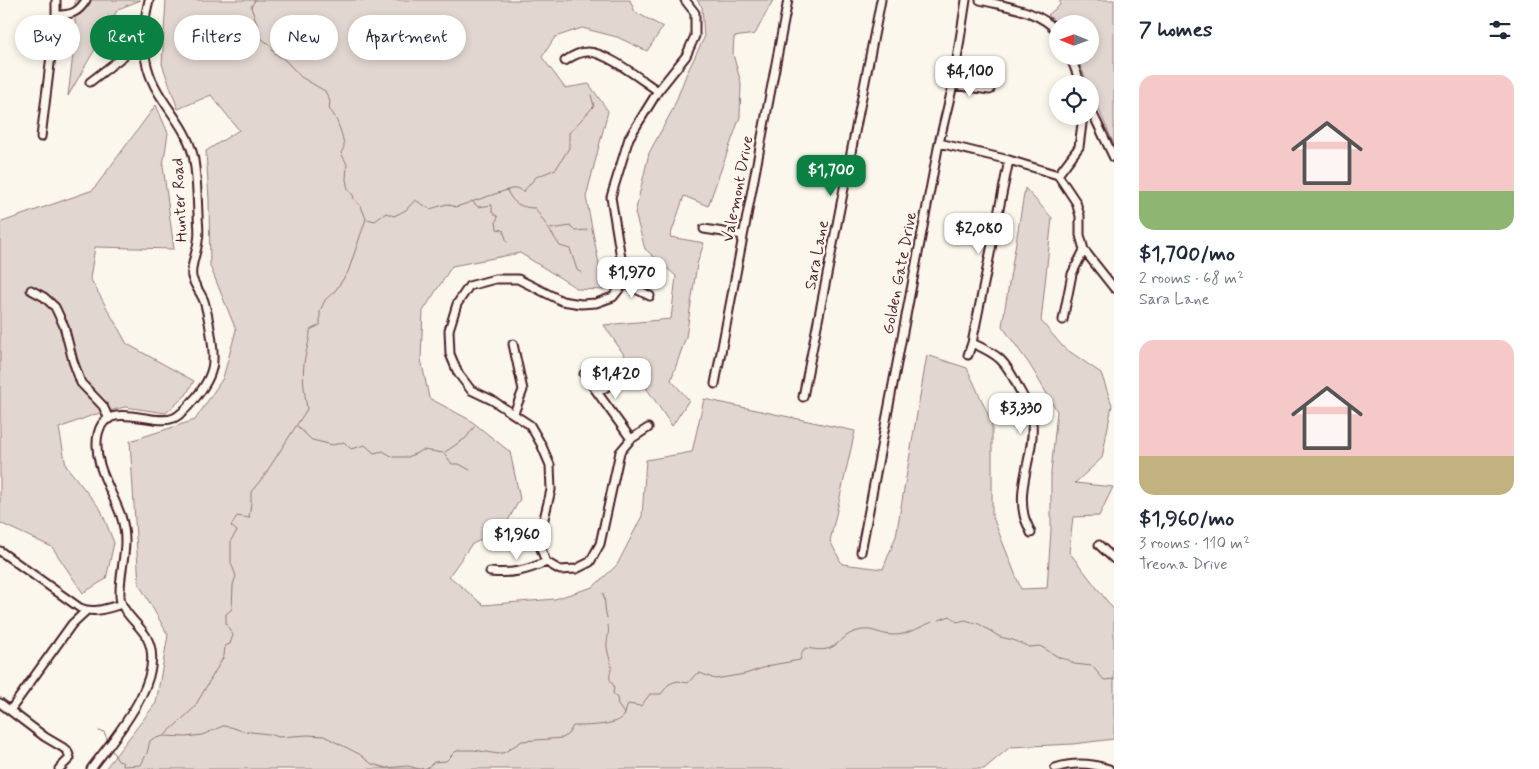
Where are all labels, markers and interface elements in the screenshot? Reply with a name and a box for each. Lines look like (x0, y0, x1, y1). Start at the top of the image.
chip: Buy (15, 15, 80, 60)
chip: Rent (90, 15, 164, 60)
chip: Filters (174, 15, 260, 60)
chip: New (270, 15, 338, 60)
chip: Apartment (348, 15, 466, 60)
north arrow (1049, 15, 1099, 65)
map controls (1049, 15, 1099, 125)
text: 7 homes (1139, 16, 1212, 44)
icon: filters (1486, 16, 1514, 44)
pin: $4,100 (929, 56, 1011, 98)
text: $4,100 (946, 61, 994, 82)
button: locate (1049, 75, 1099, 125)
icon: home (1282, 108, 1372, 198)
street label: Valemont Drive (717, 134, 759, 244)
pin: $1,700 (790, 154, 872, 197)
street label: Hunter Road (167, 157, 193, 243)
text: $1,700 (808, 160, 854, 181)
street label: Golden Gate Drive (878, 209, 922, 336)
pin: $2,080 (938, 212, 1020, 255)
street label: Sara Lane (800, 218, 834, 292)
text: $2,080 (955, 218, 1003, 239)
text: $1,700/mo (1139, 240, 1235, 268)
pin: $1,970 (591, 256, 673, 299)
text: $1,970 (608, 262, 656, 283)
text: 2 rooms · 68 m² (1139, 268, 1244, 289)
text: Sara Lane (1139, 289, 1209, 310)
pin: $1,420 (575, 358, 657, 400)
text: $1,420 (592, 363, 640, 384)
icon: home (1282, 373, 1372, 463)
pin: $3,330 (980, 392, 1062, 435)
text: $3,330 (1000, 398, 1042, 419)
text: $1,960/mo (1139, 505, 1234, 533)
pin: $1,960 (476, 518, 558, 561)
text: $1,960 (494, 524, 540, 545)
text: 3 rooms · 110 m² (1139, 533, 1250, 554)
text: Treona Drive (1139, 554, 1227, 575)

